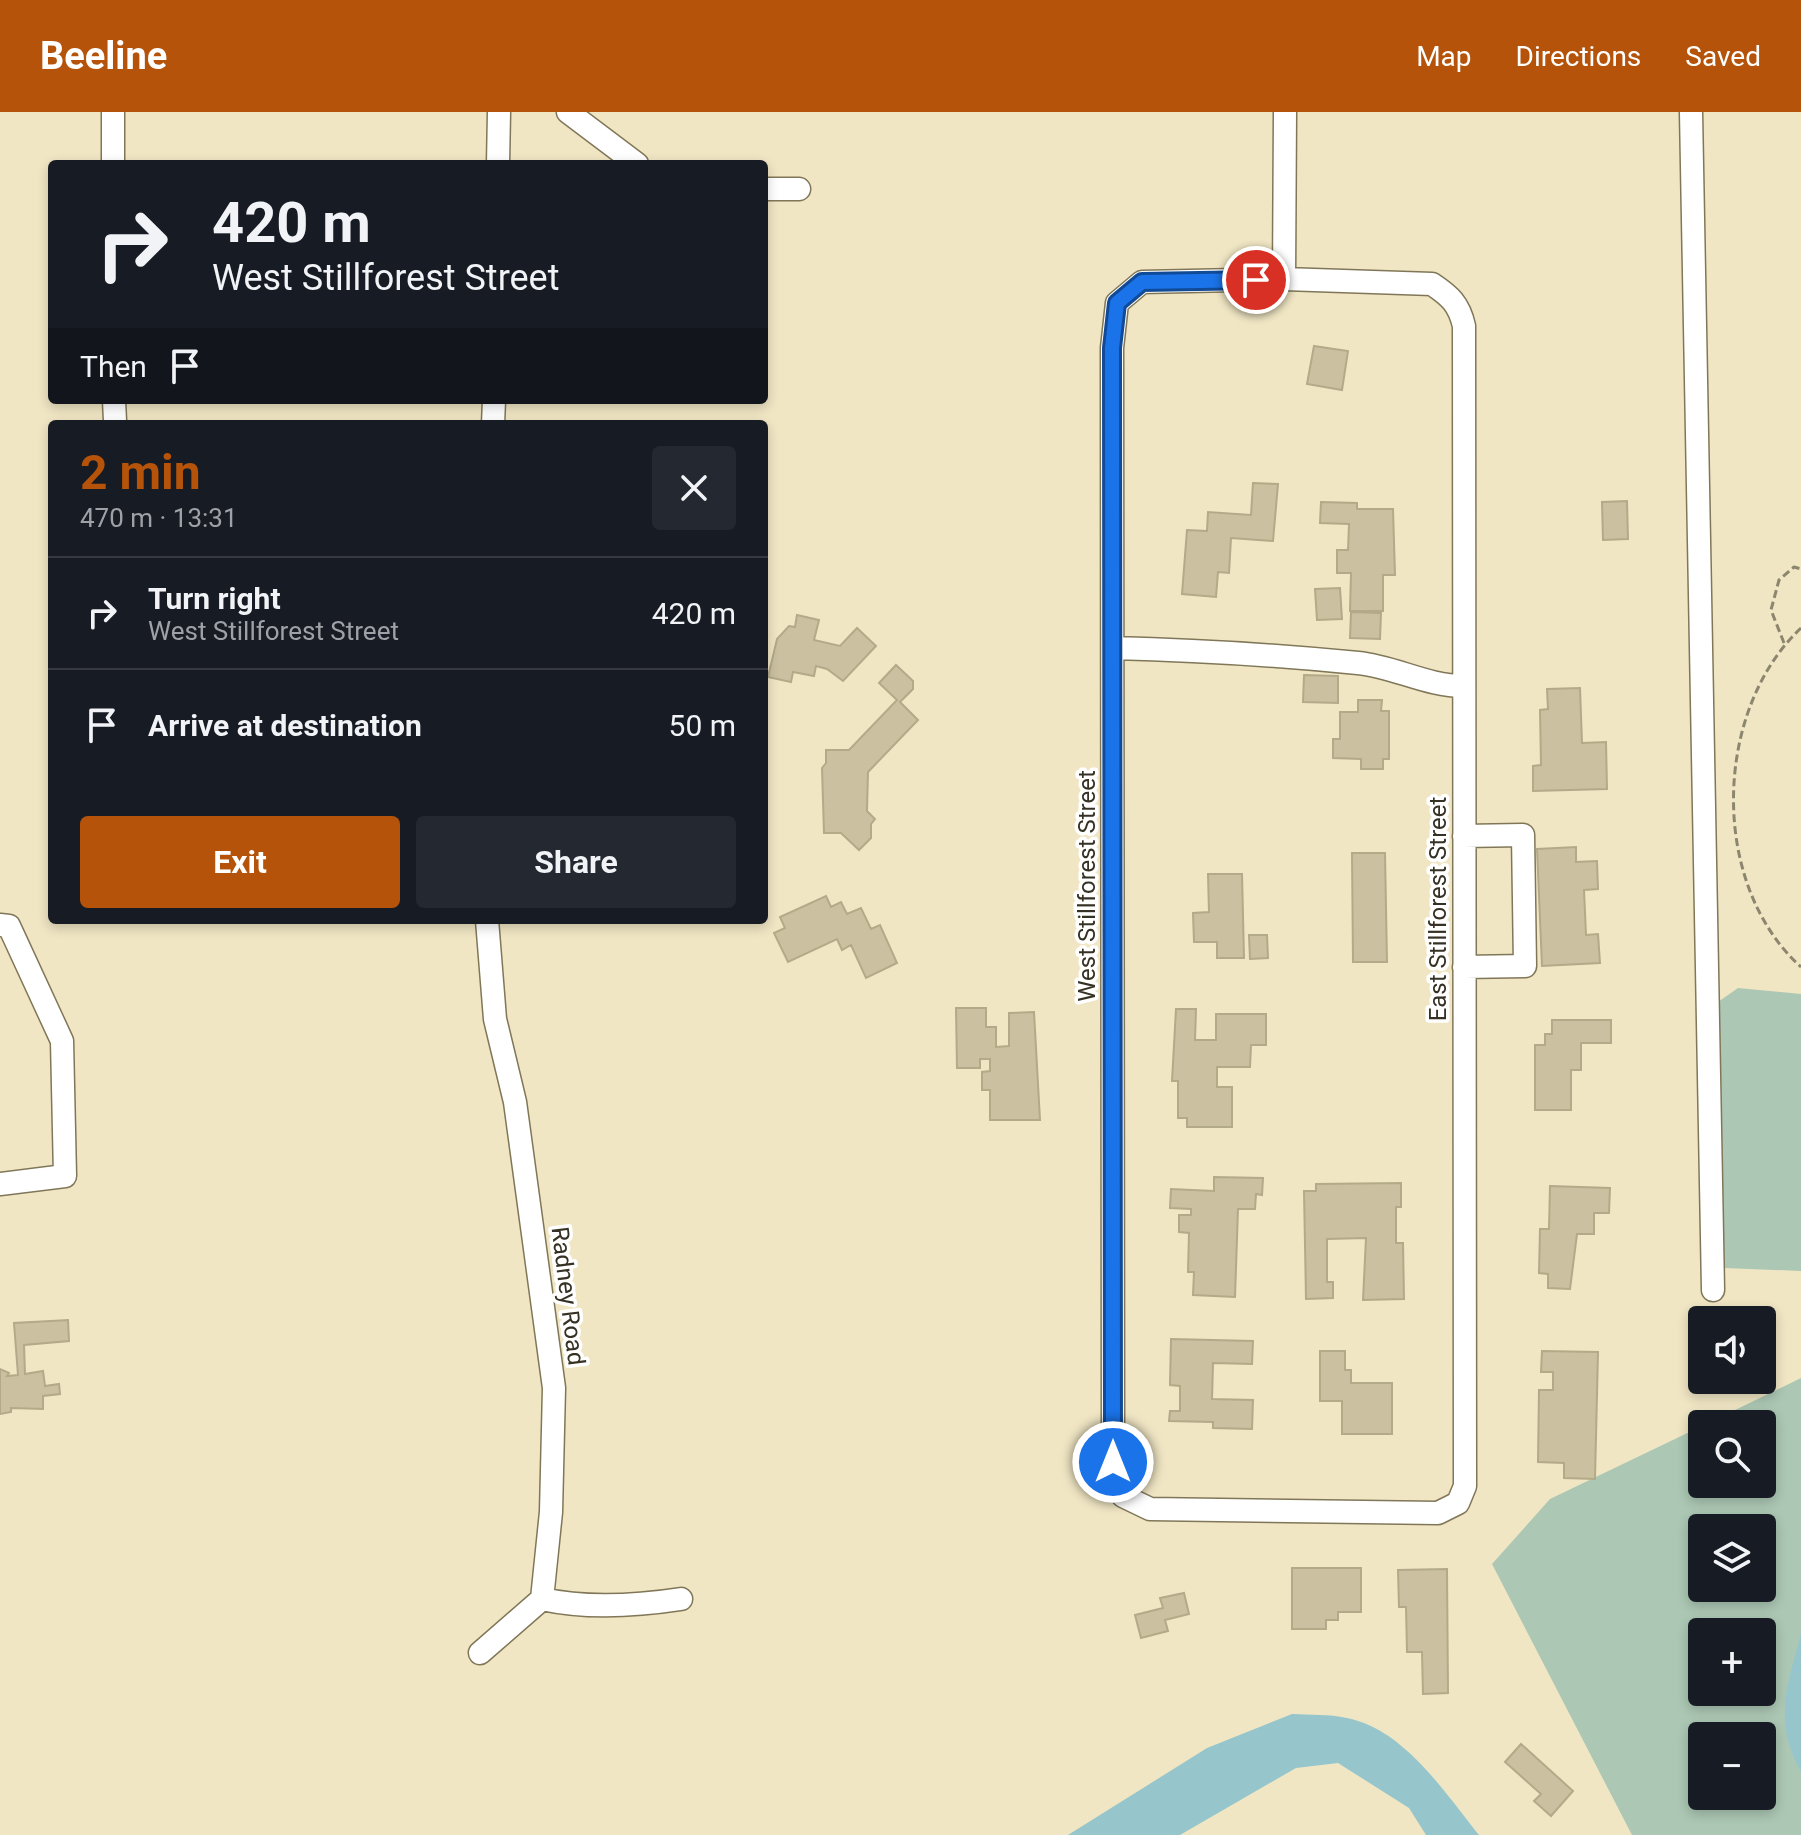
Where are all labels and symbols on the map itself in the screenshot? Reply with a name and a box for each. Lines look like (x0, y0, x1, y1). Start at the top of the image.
pin (1222, 246, 1290, 314)
street label: West Stillforest Street (1073, 770, 1101, 1002)
street label: East Stillforest Street (1424, 797, 1452, 1021)
street label: Radney Road (546, 1225, 590, 1367)
position arrow (1071, 1420, 1155, 1504)

